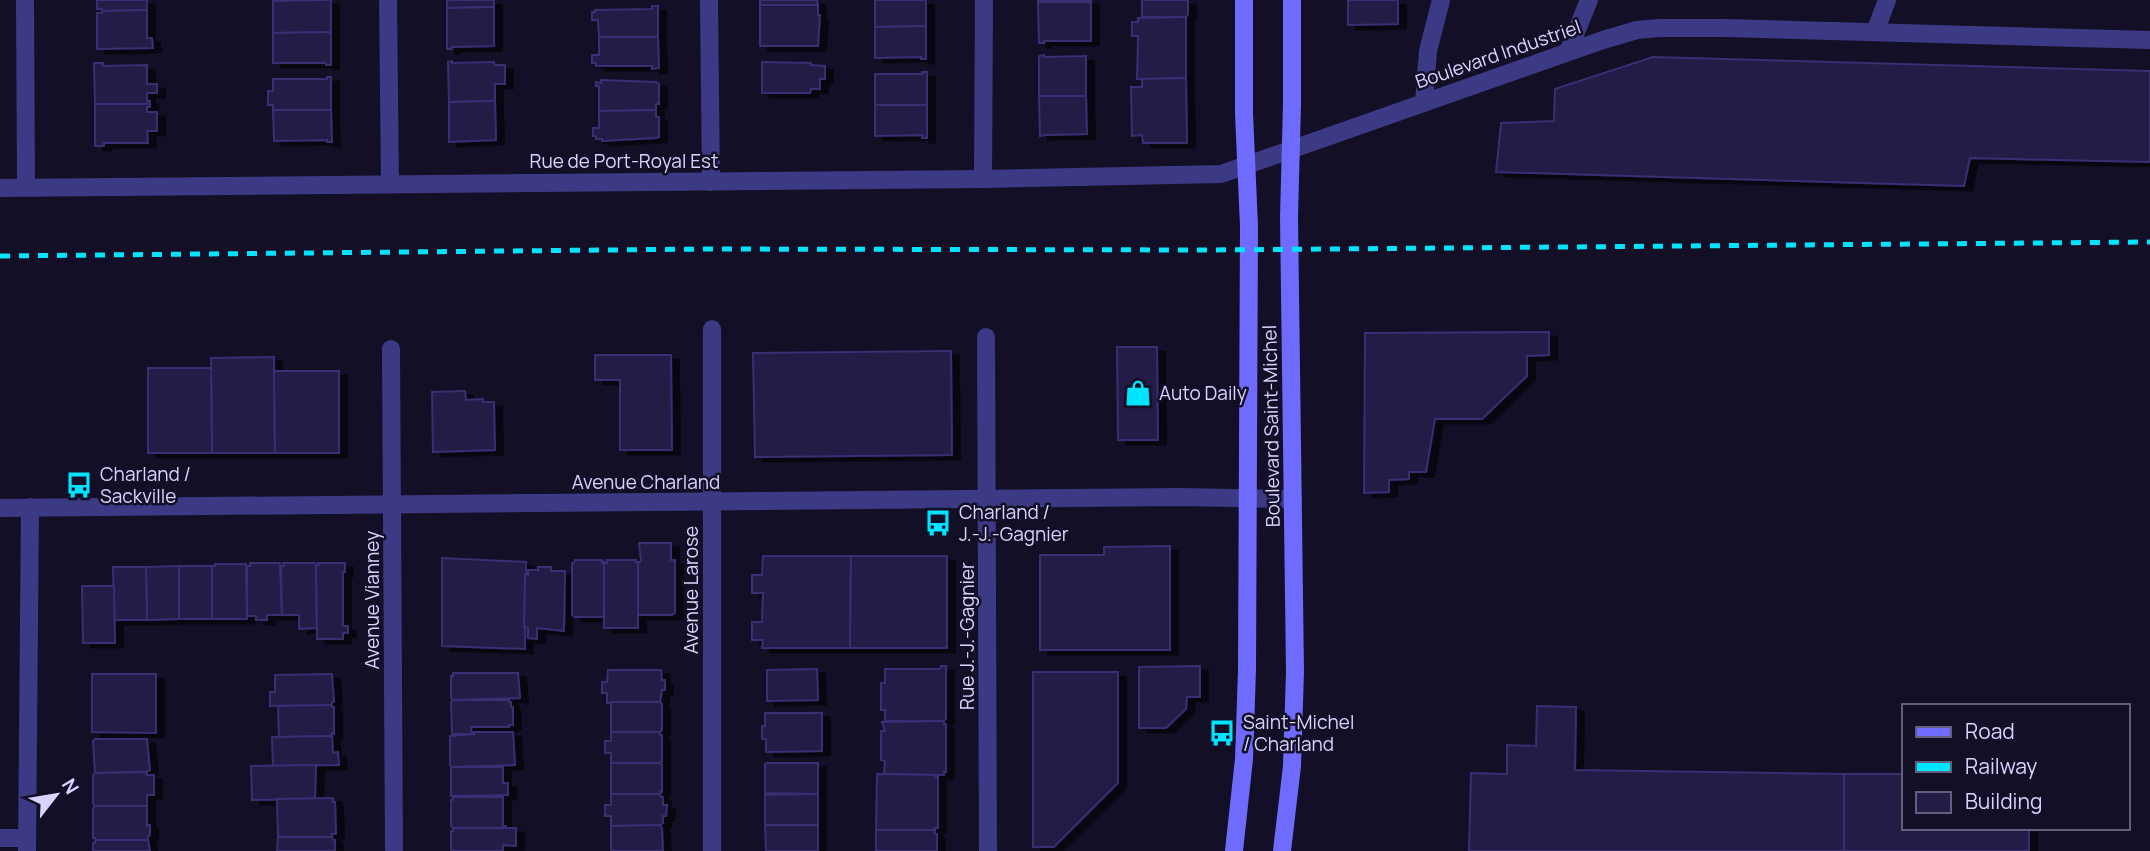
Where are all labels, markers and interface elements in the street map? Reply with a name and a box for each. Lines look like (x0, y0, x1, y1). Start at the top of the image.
street label: Boulevard Industriel (1412, 13, 1584, 95)
street label: Rue de Port-Royal Est (529, 148, 719, 174)
street label: Boulevard Saint-Michel (1256, 325, 1286, 527)
shop icon: Auto Daily (1123, 378, 1153, 408)
place label: Auto Daily (1159, 380, 1247, 406)
place label: Charland / Sackville (100, 461, 191, 509)
street label: Avenue Charland (572, 469, 720, 495)
bus stop icon: Charland / Sackville (64, 470, 94, 500)
place label: Charland / J.-J.-Gagnier (959, 499, 1069, 547)
bus stop icon: Charland / J.-J.-Gagnier (923, 508, 953, 538)
street label: Avenue Larose (678, 526, 704, 654)
street label: Avenue Vianney (359, 531, 385, 669)
street label: Rue J.-J.-Gagnier (954, 562, 980, 710)
legend (1902, 704, 2129, 830)
place label: Saint-Michel / Charland (1243, 709, 1354, 757)
text: Road (1965, 717, 2015, 745)
bus stop icon: Saint-Michel / Charland (1207, 718, 1237, 748)
text: Railway (1965, 752, 2037, 780)
north arrow (21, 760, 91, 830)
text: N (56, 774, 85, 799)
text: Building (1965, 787, 2042, 815)

